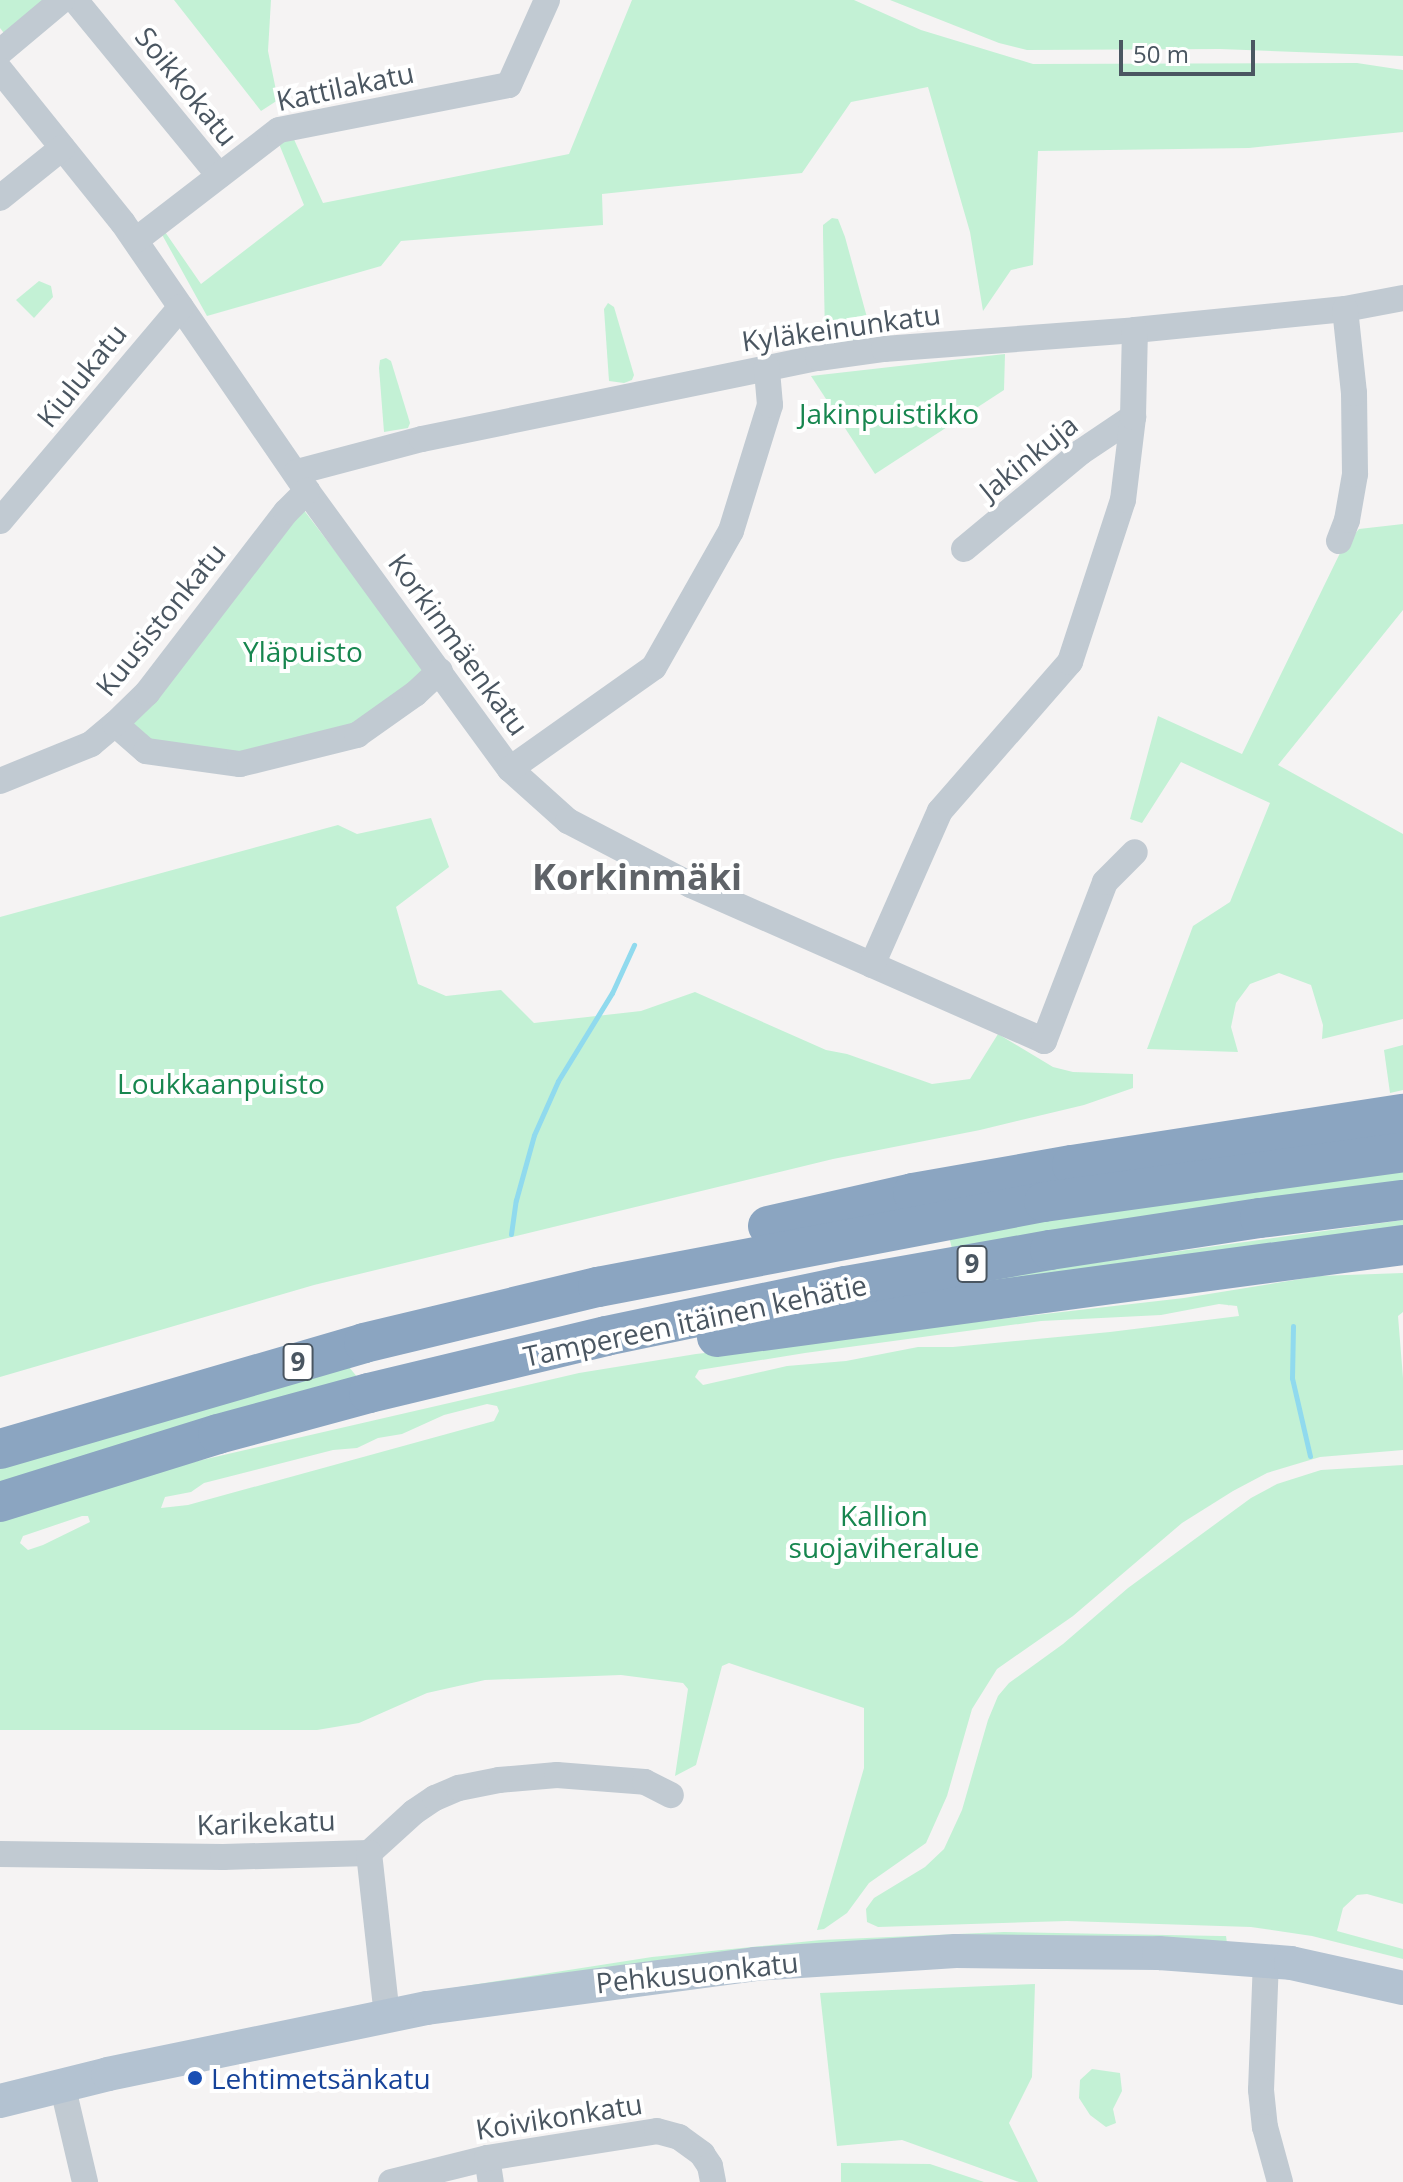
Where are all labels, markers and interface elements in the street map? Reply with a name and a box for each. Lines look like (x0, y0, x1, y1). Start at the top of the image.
street label: Soikkokatu (129, 20, 245, 152)
scale bar (1123, 24, 1259, 74)
text: 50 m (1133, 37, 1189, 70)
street label: Kattilakatu (273, 55, 417, 117)
street label: Kyläkeinunkatu (740, 296, 942, 358)
street label: Kiulukatu (29, 317, 133, 433)
park label: Jakinpuistikko (799, 396, 979, 430)
street label: Jakinkuja (972, 407, 1084, 507)
street label: Kuusistonkatu (88, 536, 232, 702)
street label: Korkinmäenkatu (382, 547, 536, 741)
park label: Yläpuisto (243, 634, 363, 668)
district label: Korkinmäki (532, 855, 742, 899)
park label: Loukkaanpuisto (117, 1066, 325, 1100)
road number: 9 (956, 1242, 988, 1286)
street label: Tampereen itäinen kehätie (520, 1267, 870, 1373)
road number: 9 (282, 1340, 314, 1384)
park label: Kallion suojaviheralue (789, 1498, 979, 1564)
street label: Karikekatu (196, 1803, 336, 1841)
street label: Pehkusuonkatu (594, 1945, 800, 1999)
place label: Lehtimetsänkatu (211, 2061, 431, 2095)
marker: Lehtimetsänkatu (186, 2069, 204, 2087)
street label: Koivikonkatu (473, 2086, 645, 2146)

